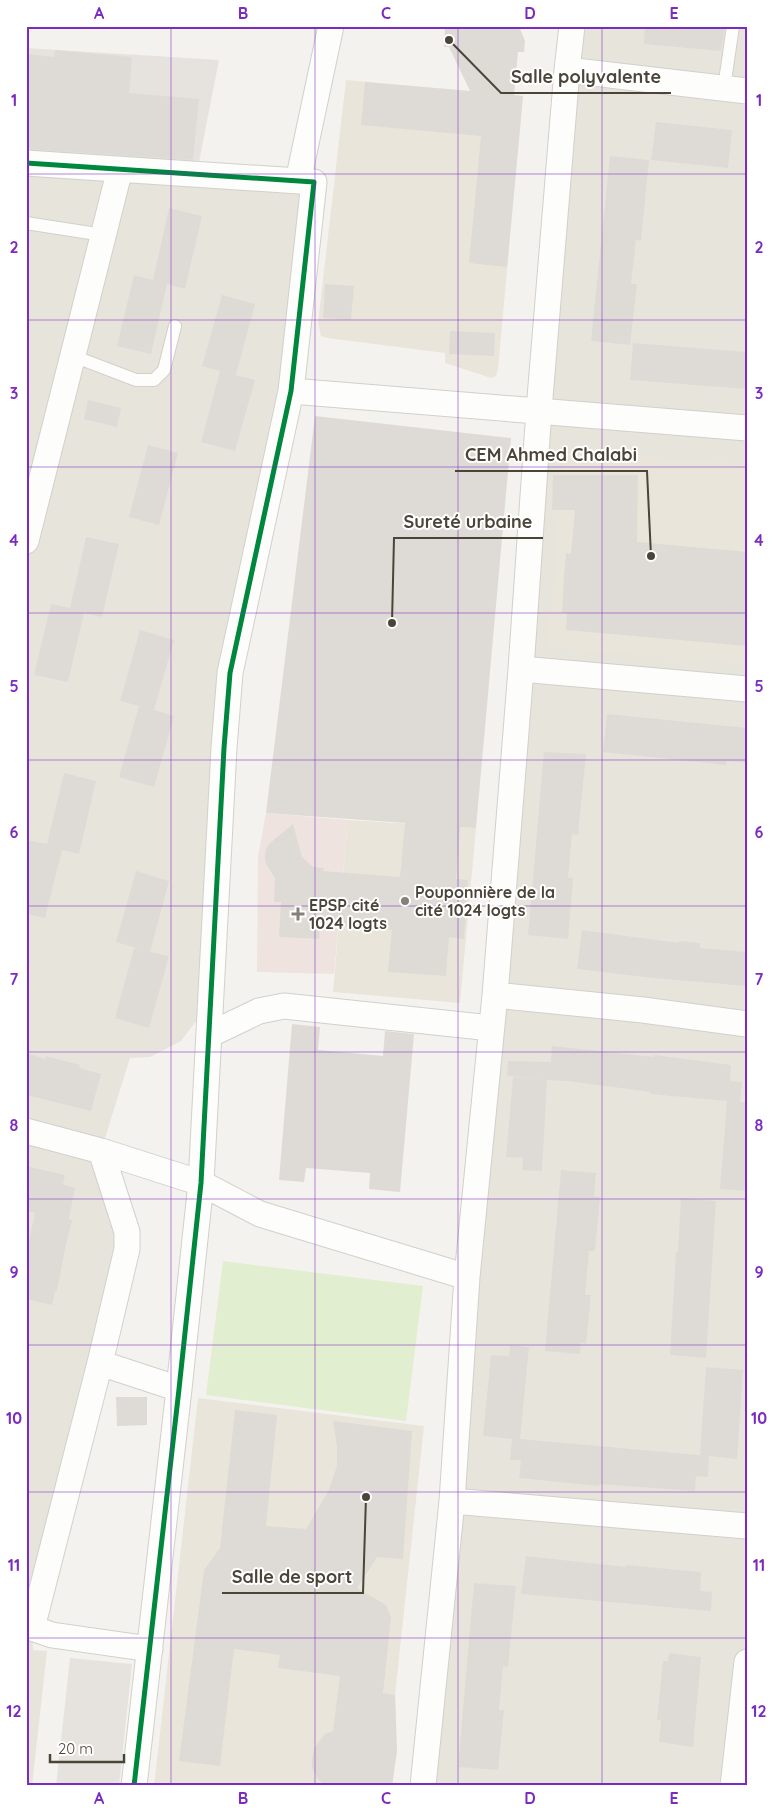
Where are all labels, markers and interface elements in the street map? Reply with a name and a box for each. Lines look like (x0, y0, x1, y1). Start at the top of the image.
text: A (94, 3, 105, 23)
text: B (238, 3, 248, 23)
text: C (381, 3, 391, 23)
text: D (524, 3, 536, 23)
text: E (669, 3, 679, 23)
callout: Salle polyvalente (501, 60, 671, 93)
text: Salle polyvalente (511, 65, 661, 88)
text: 1 (11, 90, 17, 110)
text: 1 (756, 90, 762, 110)
text: 2 (9, 237, 19, 257)
text: 2 (754, 237, 764, 257)
text: 3 (10, 383, 18, 403)
text: 3 (755, 383, 763, 403)
callout: CEM Ahmed Chalabi (455, 438, 647, 471)
text: CEM Ahmed Chalabi (465, 443, 637, 466)
callout: Sureté urbaine (394, 505, 543, 538)
text: Sureté urbaine (404, 510, 532, 533)
text: 4 (9, 530, 19, 550)
text: 4 (754, 530, 764, 550)
text: 5 (9, 676, 19, 696)
text: 5 (754, 676, 764, 696)
text: 6 (10, 822, 19, 842)
text: 6 (755, 822, 764, 842)
place label: Pouponnière de la cité 1024 logts (415, 882, 555, 920)
place label: EPSP cité 1024 logts (309, 895, 387, 933)
marker: Pouponnière de la cité 1024 logts (399, 895, 411, 907)
marker: EPSP cité 1024 logts (291, 907, 305, 921)
text: 7 (10, 969, 19, 989)
text: 7 (755, 969, 764, 989)
text: 8 (10, 1115, 19, 1135)
text: 8 (755, 1115, 764, 1135)
text: 9 (9, 1262, 19, 1282)
text: 9 (754, 1262, 764, 1282)
text: 10 (6, 1408, 22, 1428)
text: 10 (751, 1408, 767, 1428)
text: 11 (8, 1555, 20, 1575)
text: 11 (753, 1555, 765, 1575)
callout: Salle de sport (222, 1560, 363, 1593)
text: Salle de sport (232, 1565, 352, 1588)
text: 12 (6, 1701, 22, 1721)
text: 12 (751, 1701, 767, 1721)
scale bar (50, 1732, 124, 1764)
text: 20 m (58, 1739, 93, 1758)
text: A (94, 1788, 105, 1808)
text: B (238, 1788, 248, 1808)
text: C (381, 1788, 391, 1808)
text: D (524, 1788, 536, 1808)
text: E (669, 1788, 679, 1808)

